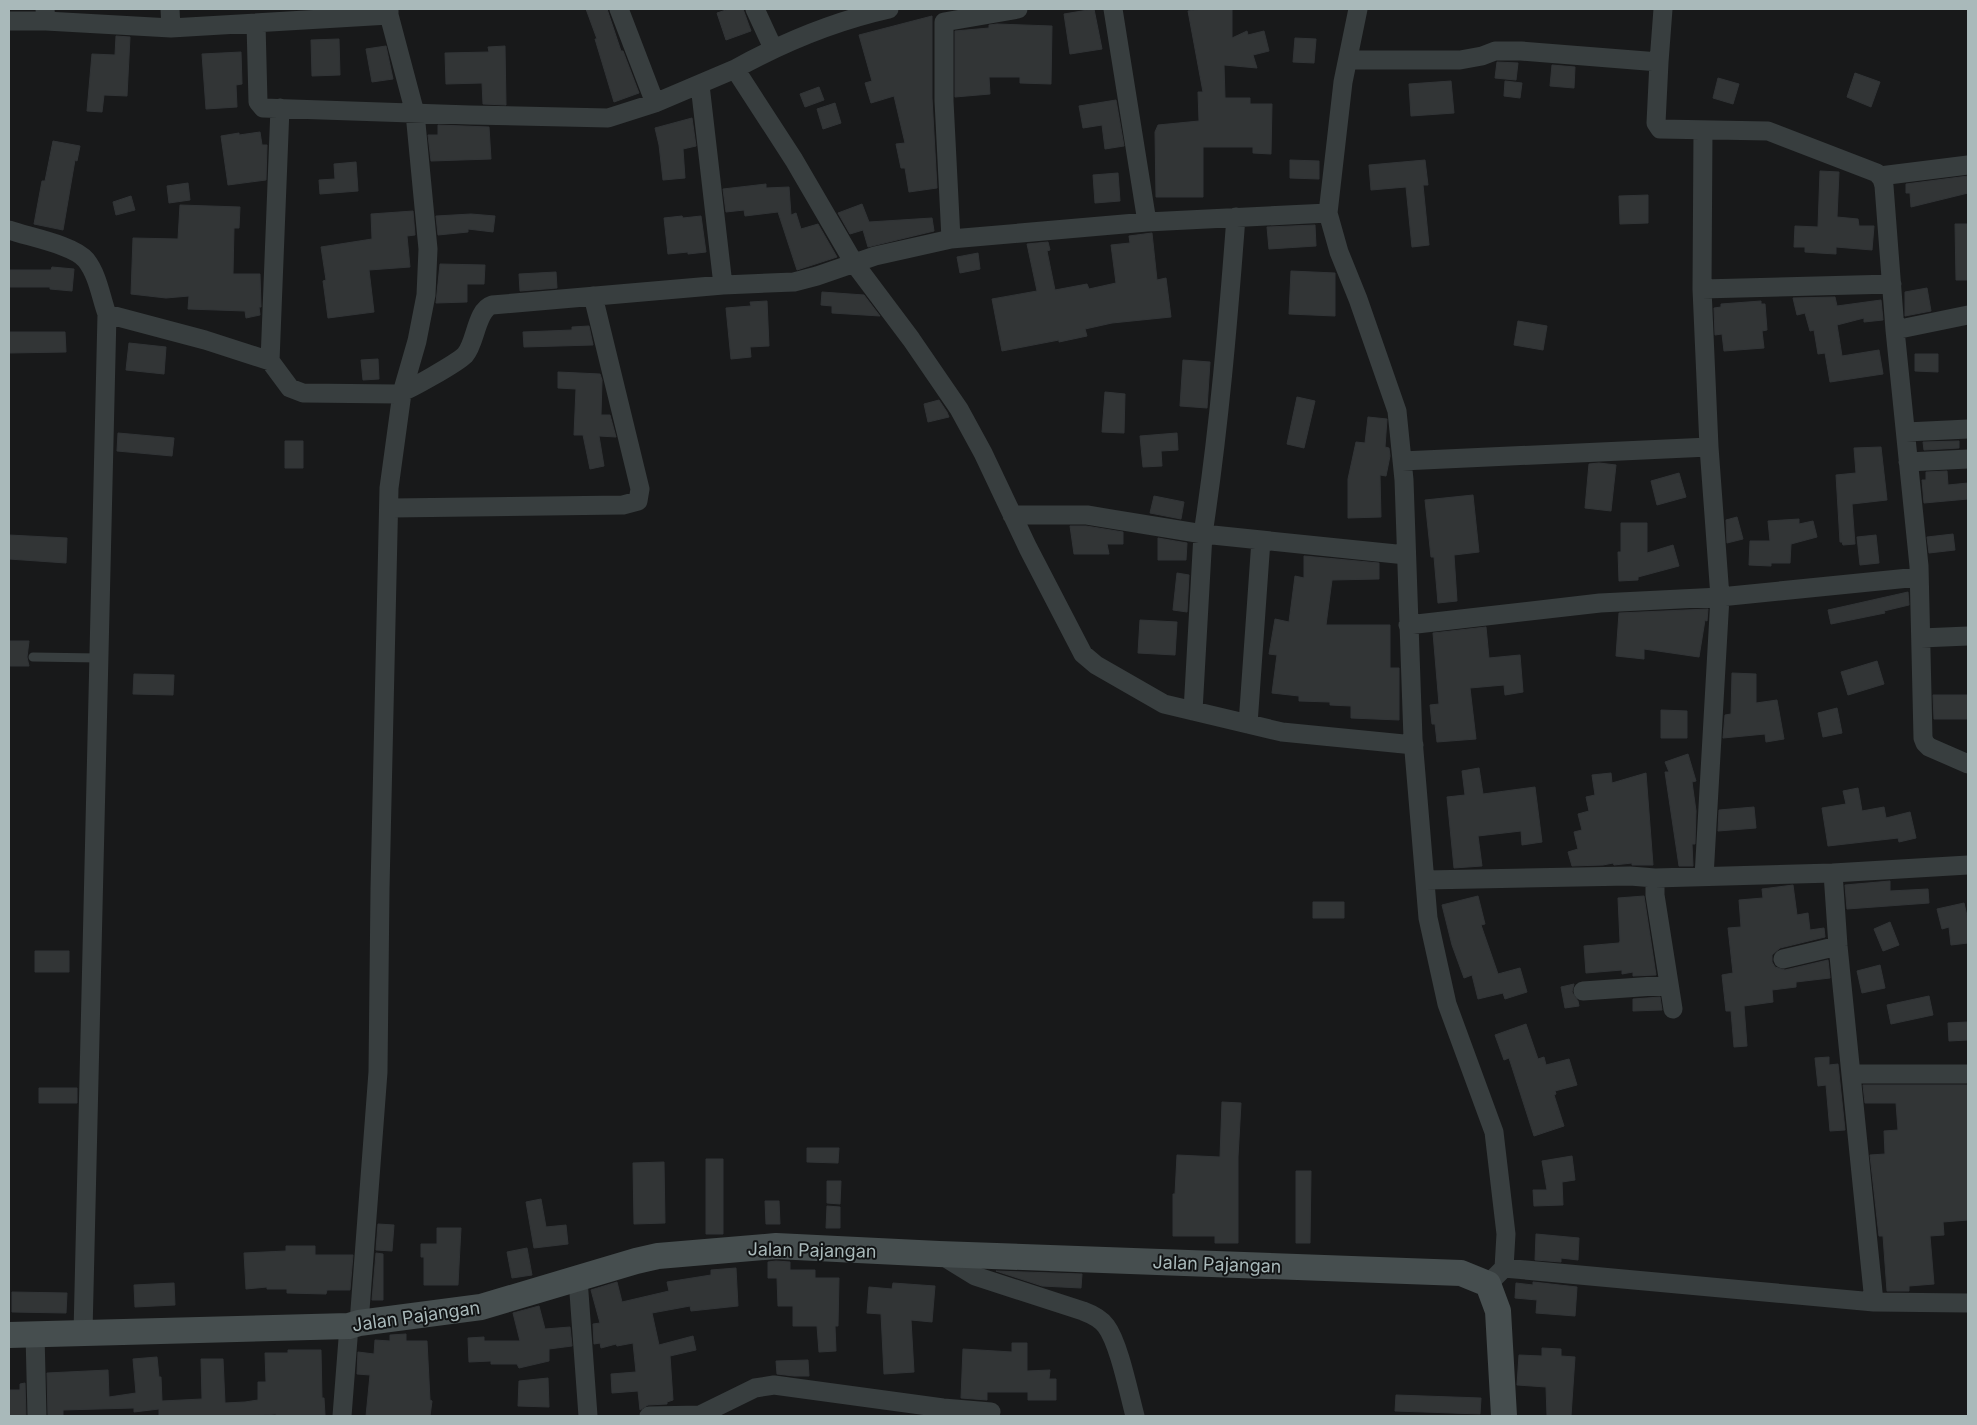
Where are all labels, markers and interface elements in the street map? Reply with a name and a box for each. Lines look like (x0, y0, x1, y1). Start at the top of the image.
street label: Jalan Pajangan (747, 1238, 877, 1262)
street label: Jalan Pajangan (1152, 1251, 1282, 1277)
street label: Jalan Pajangan (351, 1297, 481, 1335)

